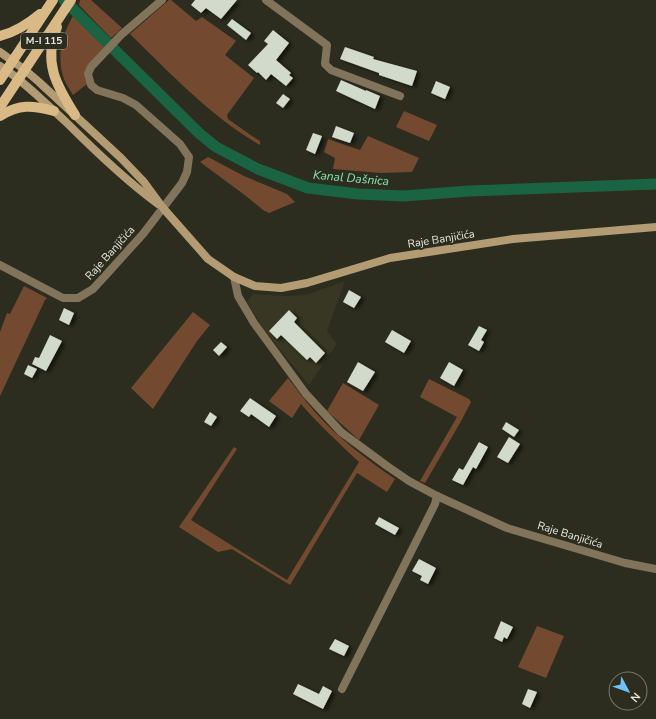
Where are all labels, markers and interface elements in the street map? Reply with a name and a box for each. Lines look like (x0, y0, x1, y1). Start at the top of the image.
road number: M-I 115 (21, 33, 67, 49)
water label: Kanal Dašnica (312, 167, 390, 189)
street label: Raje Banjičića (82, 223, 138, 283)
street label: Raje Banjičića (406, 226, 476, 252)
street label: Raje Banjičića (535, 518, 605, 552)
north arrow (608, 671, 648, 711)
text: N (627, 689, 644, 705)

